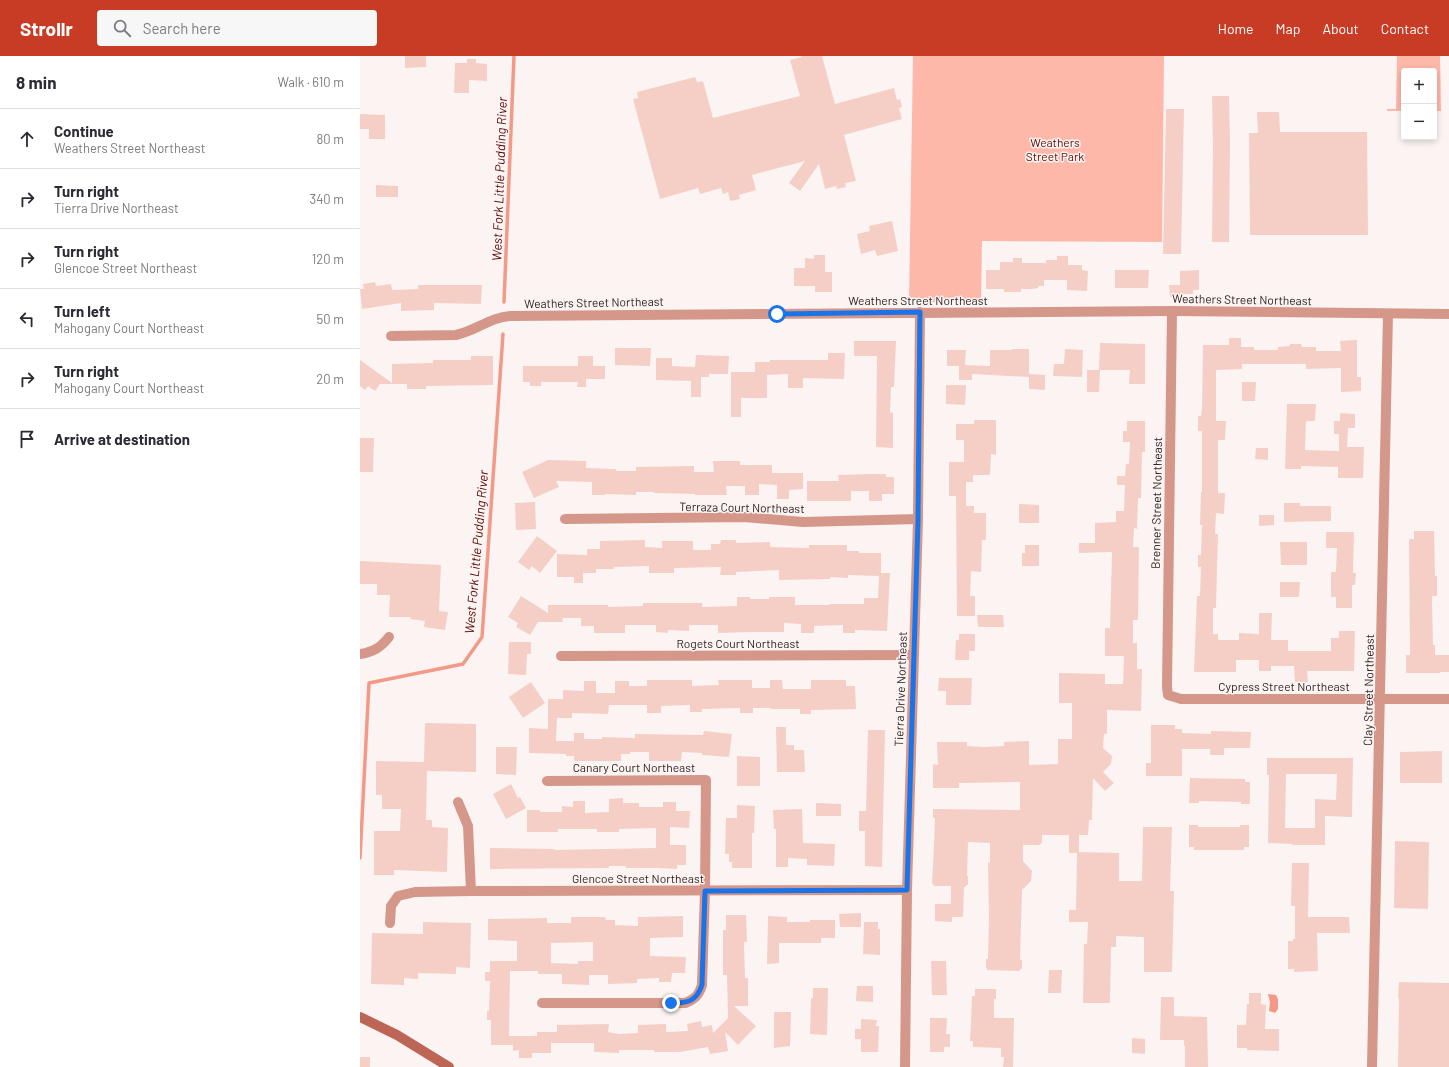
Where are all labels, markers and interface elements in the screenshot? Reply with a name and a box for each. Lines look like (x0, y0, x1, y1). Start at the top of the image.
search box (97, 10, 377, 46)
text: Strollr (20, 17, 73, 40)
icon: search (111, 17, 133, 39)
text: Search here (143, 19, 221, 37)
text: Home (1218, 20, 1254, 37)
text: Map (1276, 20, 1300, 37)
text: About (1322, 20, 1359, 37)
text: Contact (1381, 20, 1429, 37)
map controls (1401, 68, 1437, 140)
button: + (1401, 68, 1437, 104)
text: 8 min (16, 72, 56, 92)
text: Walk · 610 m (277, 74, 344, 90)
water label: West Fork Little Pudding River (488, 96, 510, 261)
button: − (1401, 104, 1437, 140)
text: Continue (54, 122, 114, 140)
icon: ahead (16, 128, 38, 150)
text: 80 m (317, 131, 344, 147)
park label: Weathers Street Park (1026, 135, 1084, 163)
text: Weathers Street Northeast (54, 140, 205, 156)
text: Turn right (54, 182, 119, 200)
icon: right (16, 188, 38, 210)
text: 340 m (309, 191, 344, 207)
text: Tierra Drive Northeast (54, 200, 179, 216)
text: Turn right (54, 242, 119, 260)
icon: right (16, 248, 38, 270)
text: 120 m (312, 251, 344, 267)
text: Glencoe Street Northeast (54, 260, 197, 276)
street label: Weathers Street Northeast (1172, 291, 1312, 307)
street label: Weathers Street Northeast (848, 293, 988, 307)
street label: Weathers Street Northeast (524, 294, 664, 310)
text: Turn left (54, 302, 110, 320)
route start (768, 305, 786, 323)
icon: left (16, 308, 38, 330)
text: 50 m (317, 311, 344, 327)
text: Mahogany Court Northeast (54, 320, 204, 336)
text: Turn right (54, 362, 119, 380)
icon: right (16, 368, 38, 390)
text: 20 m (316, 371, 344, 387)
text: Mahogany Court Northeast (54, 380, 204, 396)
icon: arrive (16, 428, 38, 450)
text: Arrive at destination (54, 430, 190, 448)
street label: Brenner Street Northeast (1148, 437, 1164, 569)
water label: West Fork Little Pudding River (461, 469, 491, 634)
street label: Terraza Court Northeast (679, 499, 805, 515)
street label: Tierra Drive Northeast (891, 631, 909, 747)
street label: Clay Street Northeast (1360, 634, 1376, 746)
street label: Rogets Court Northeast (676, 636, 800, 650)
street label: Cypress Street Northeast (1218, 679, 1350, 693)
street label: Canary Court Northeast (573, 760, 695, 774)
street label: Glencoe Street Northeast (572, 871, 704, 885)
route end (662, 994, 680, 1012)

